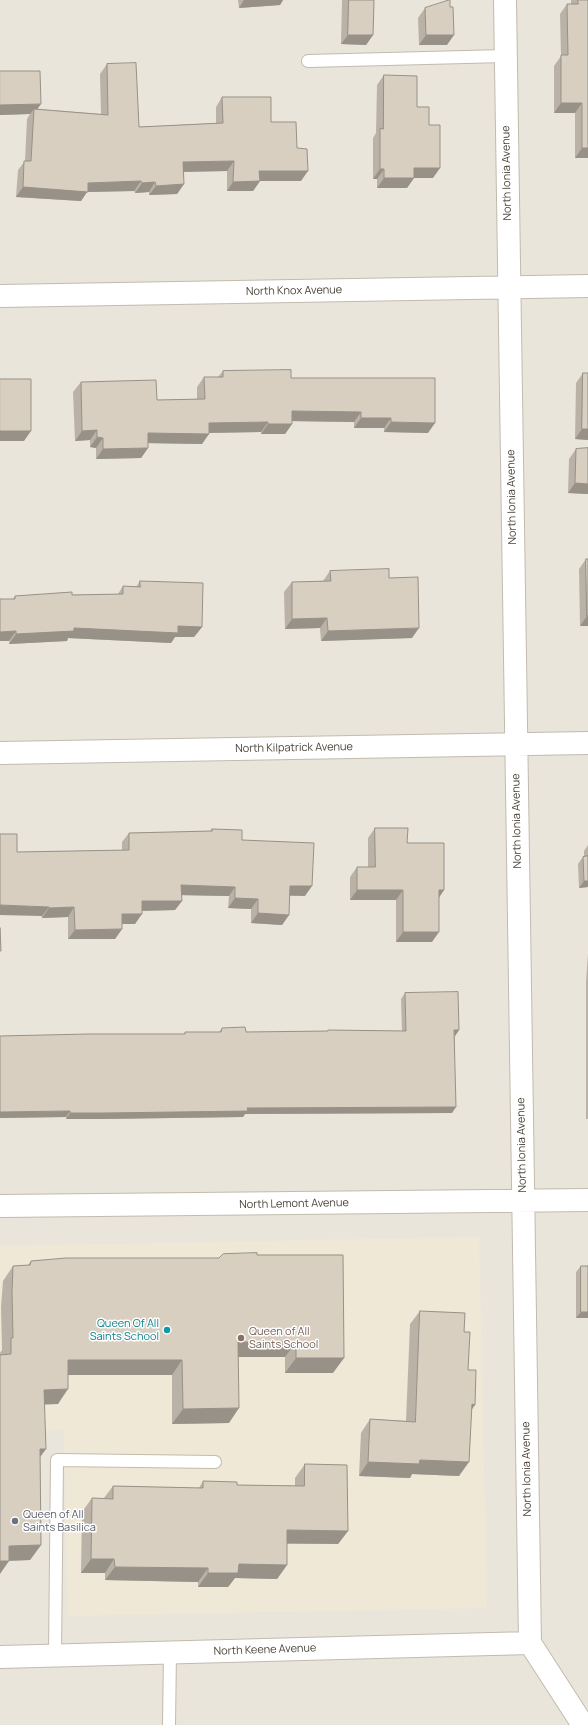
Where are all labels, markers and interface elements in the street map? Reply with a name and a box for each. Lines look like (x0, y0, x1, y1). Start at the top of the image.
street label: North Ionia Avenue (500, 125, 514, 221)
street label: North Knox Avenue (246, 284, 342, 298)
street label: North Ionia Avenue (505, 449, 519, 545)
street label: North Kilpatrick Avenue (235, 740, 353, 756)
street label: North Ionia Avenue (510, 773, 524, 869)
street label: North Ionia Avenue (515, 1097, 529, 1193)
street label: North Lemont Avenue (239, 1196, 349, 1212)
place label: Queen Of All Saints School (90, 1317, 159, 1343)
marker: Queen Of All Saints School (162, 1325, 172, 1335)
place label: Queen of All Saints School (249, 1325, 318, 1351)
marker: Queen of All Saints School (236, 1333, 246, 1343)
street label: North Ionia Avenue (520, 1421, 534, 1517)
place label: Queen of All Saints Basilica (23, 1508, 96, 1534)
marker: Queen of All Saints Basilica (10, 1516, 20, 1526)
street label: North Keene Avenue (213, 1642, 317, 1658)

